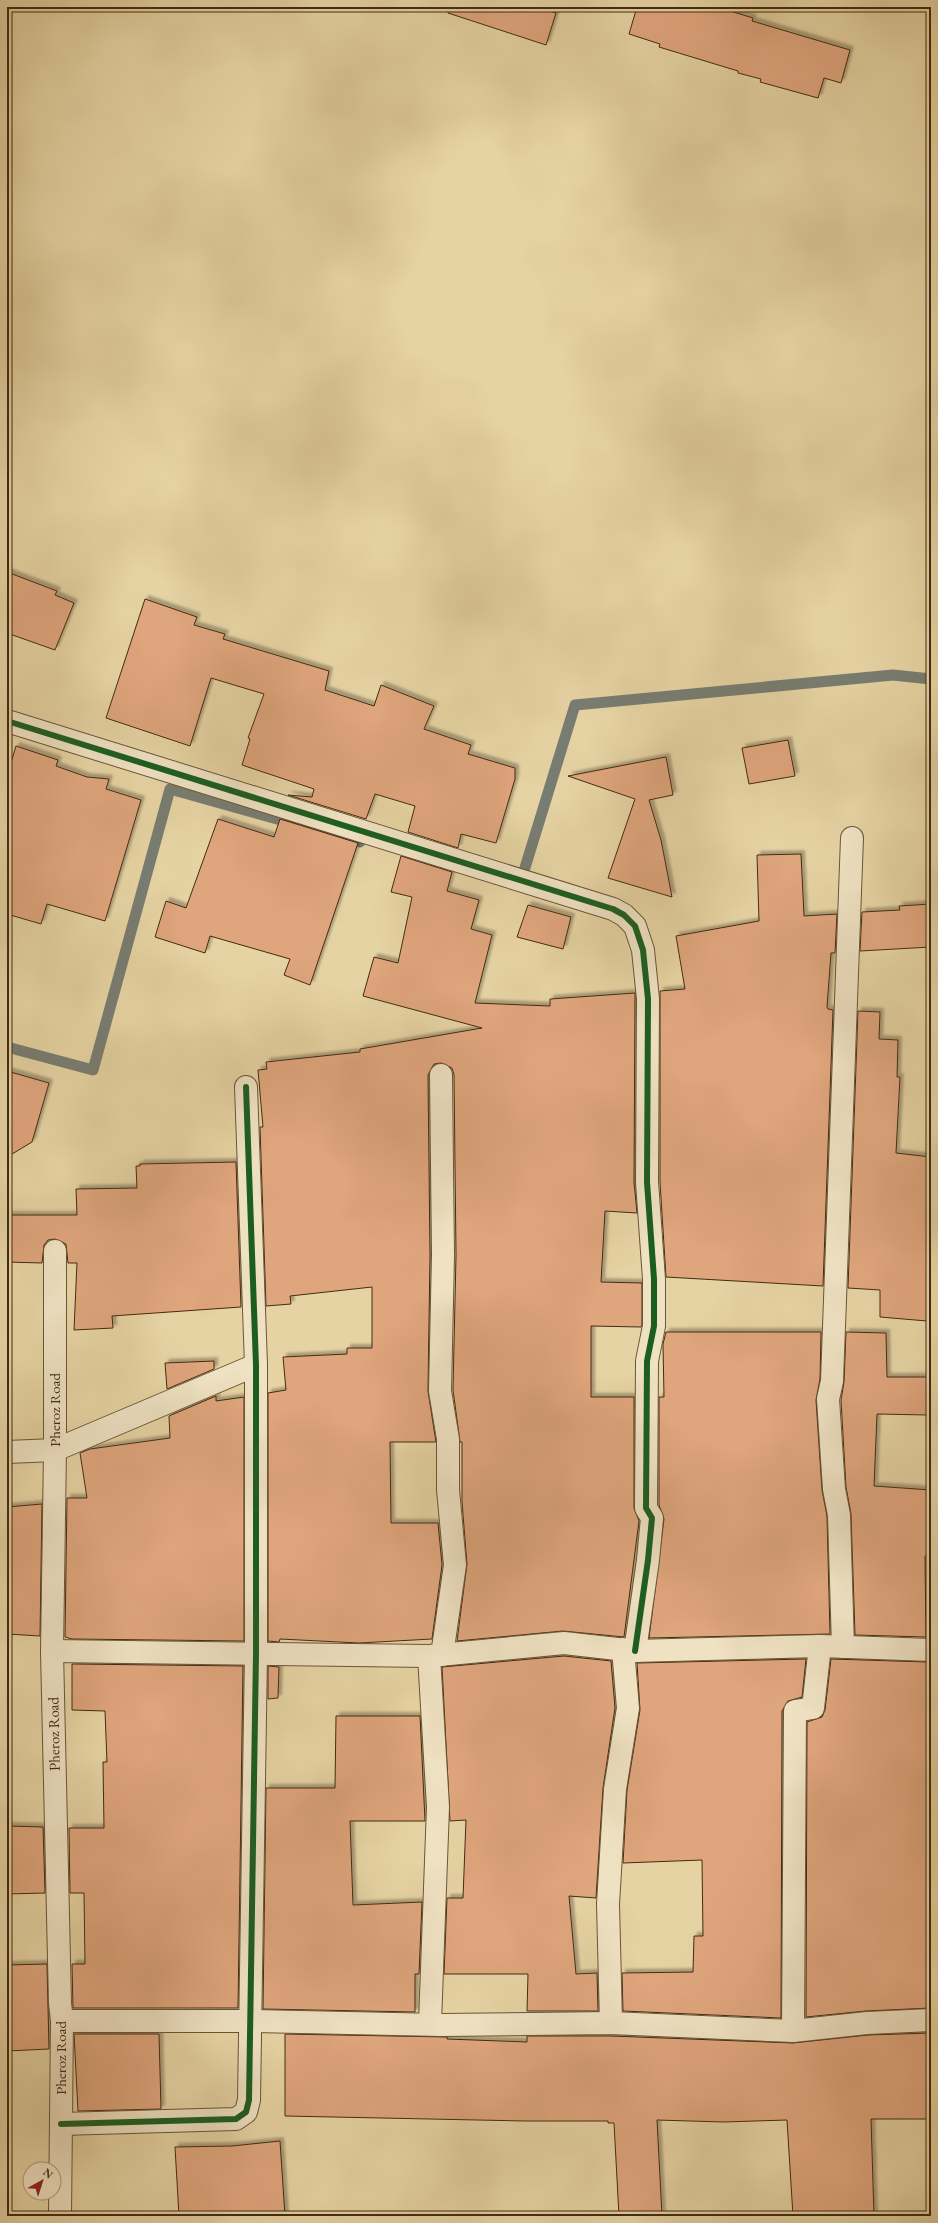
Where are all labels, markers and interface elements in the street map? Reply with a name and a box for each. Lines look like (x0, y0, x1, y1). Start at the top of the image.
street label: Pheroz Road (45, 1373, 64, 1447)
street label: Pheroz Road (43, 1696, 64, 1771)
street label: Pheroz Road (51, 2021, 70, 2095)
north arrow (22, 2161, 62, 2201)
text: N (40, 2165, 56, 2182)

